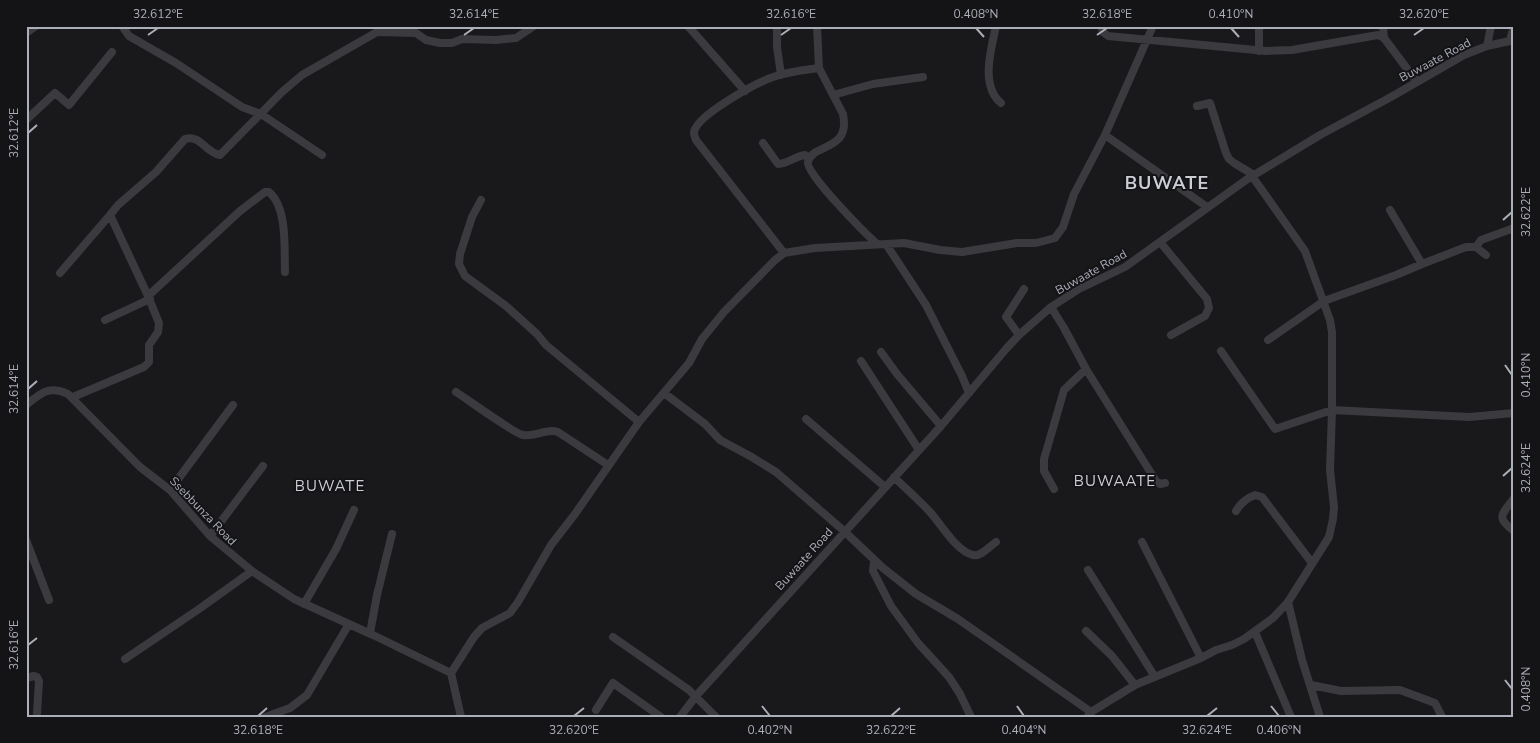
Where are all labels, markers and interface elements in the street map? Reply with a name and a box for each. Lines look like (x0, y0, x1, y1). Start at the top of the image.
text: 32.612°E (133, 6, 183, 22)
text: 32.614°E (449, 6, 499, 22)
text: 32.616°E (766, 6, 816, 22)
text: 0.408°N (954, 6, 998, 22)
text: 32.618°E (1082, 6, 1132, 22)
text: 0.410°N (1209, 6, 1253, 22)
text: 32.620°E (1399, 6, 1449, 22)
street label: Buwaate Road (1396, 34, 1474, 86)
text: 32.612°E (6, 108, 22, 158)
district label: BUWATE (1125, 171, 1209, 195)
text: 32.622°E (1518, 187, 1534, 237)
street label: Buwaate Road (1053, 246, 1129, 298)
text: 0.410°N (1518, 353, 1534, 397)
text: 32.614°E (6, 364, 22, 414)
text: 32.624°E (1518, 443, 1534, 493)
district label: BUWAATE (1074, 471, 1156, 491)
street label: Ssebbunza Road (166, 473, 240, 549)
district label: BUWATE (295, 476, 365, 496)
street label: Buwaate Road (772, 524, 836, 594)
text: 32.616°E (6, 620, 22, 670)
text: 0.408°N (1518, 667, 1534, 711)
text: 32.618°E (233, 722, 283, 738)
text: 32.620°E (549, 722, 599, 738)
text: 0.402°N (748, 722, 792, 738)
text: 32.622°E (866, 722, 916, 738)
text: 0.404°N (1002, 722, 1046, 738)
text: 32.624°E (1182, 722, 1232, 738)
text: 0.406°N (1257, 722, 1301, 738)

